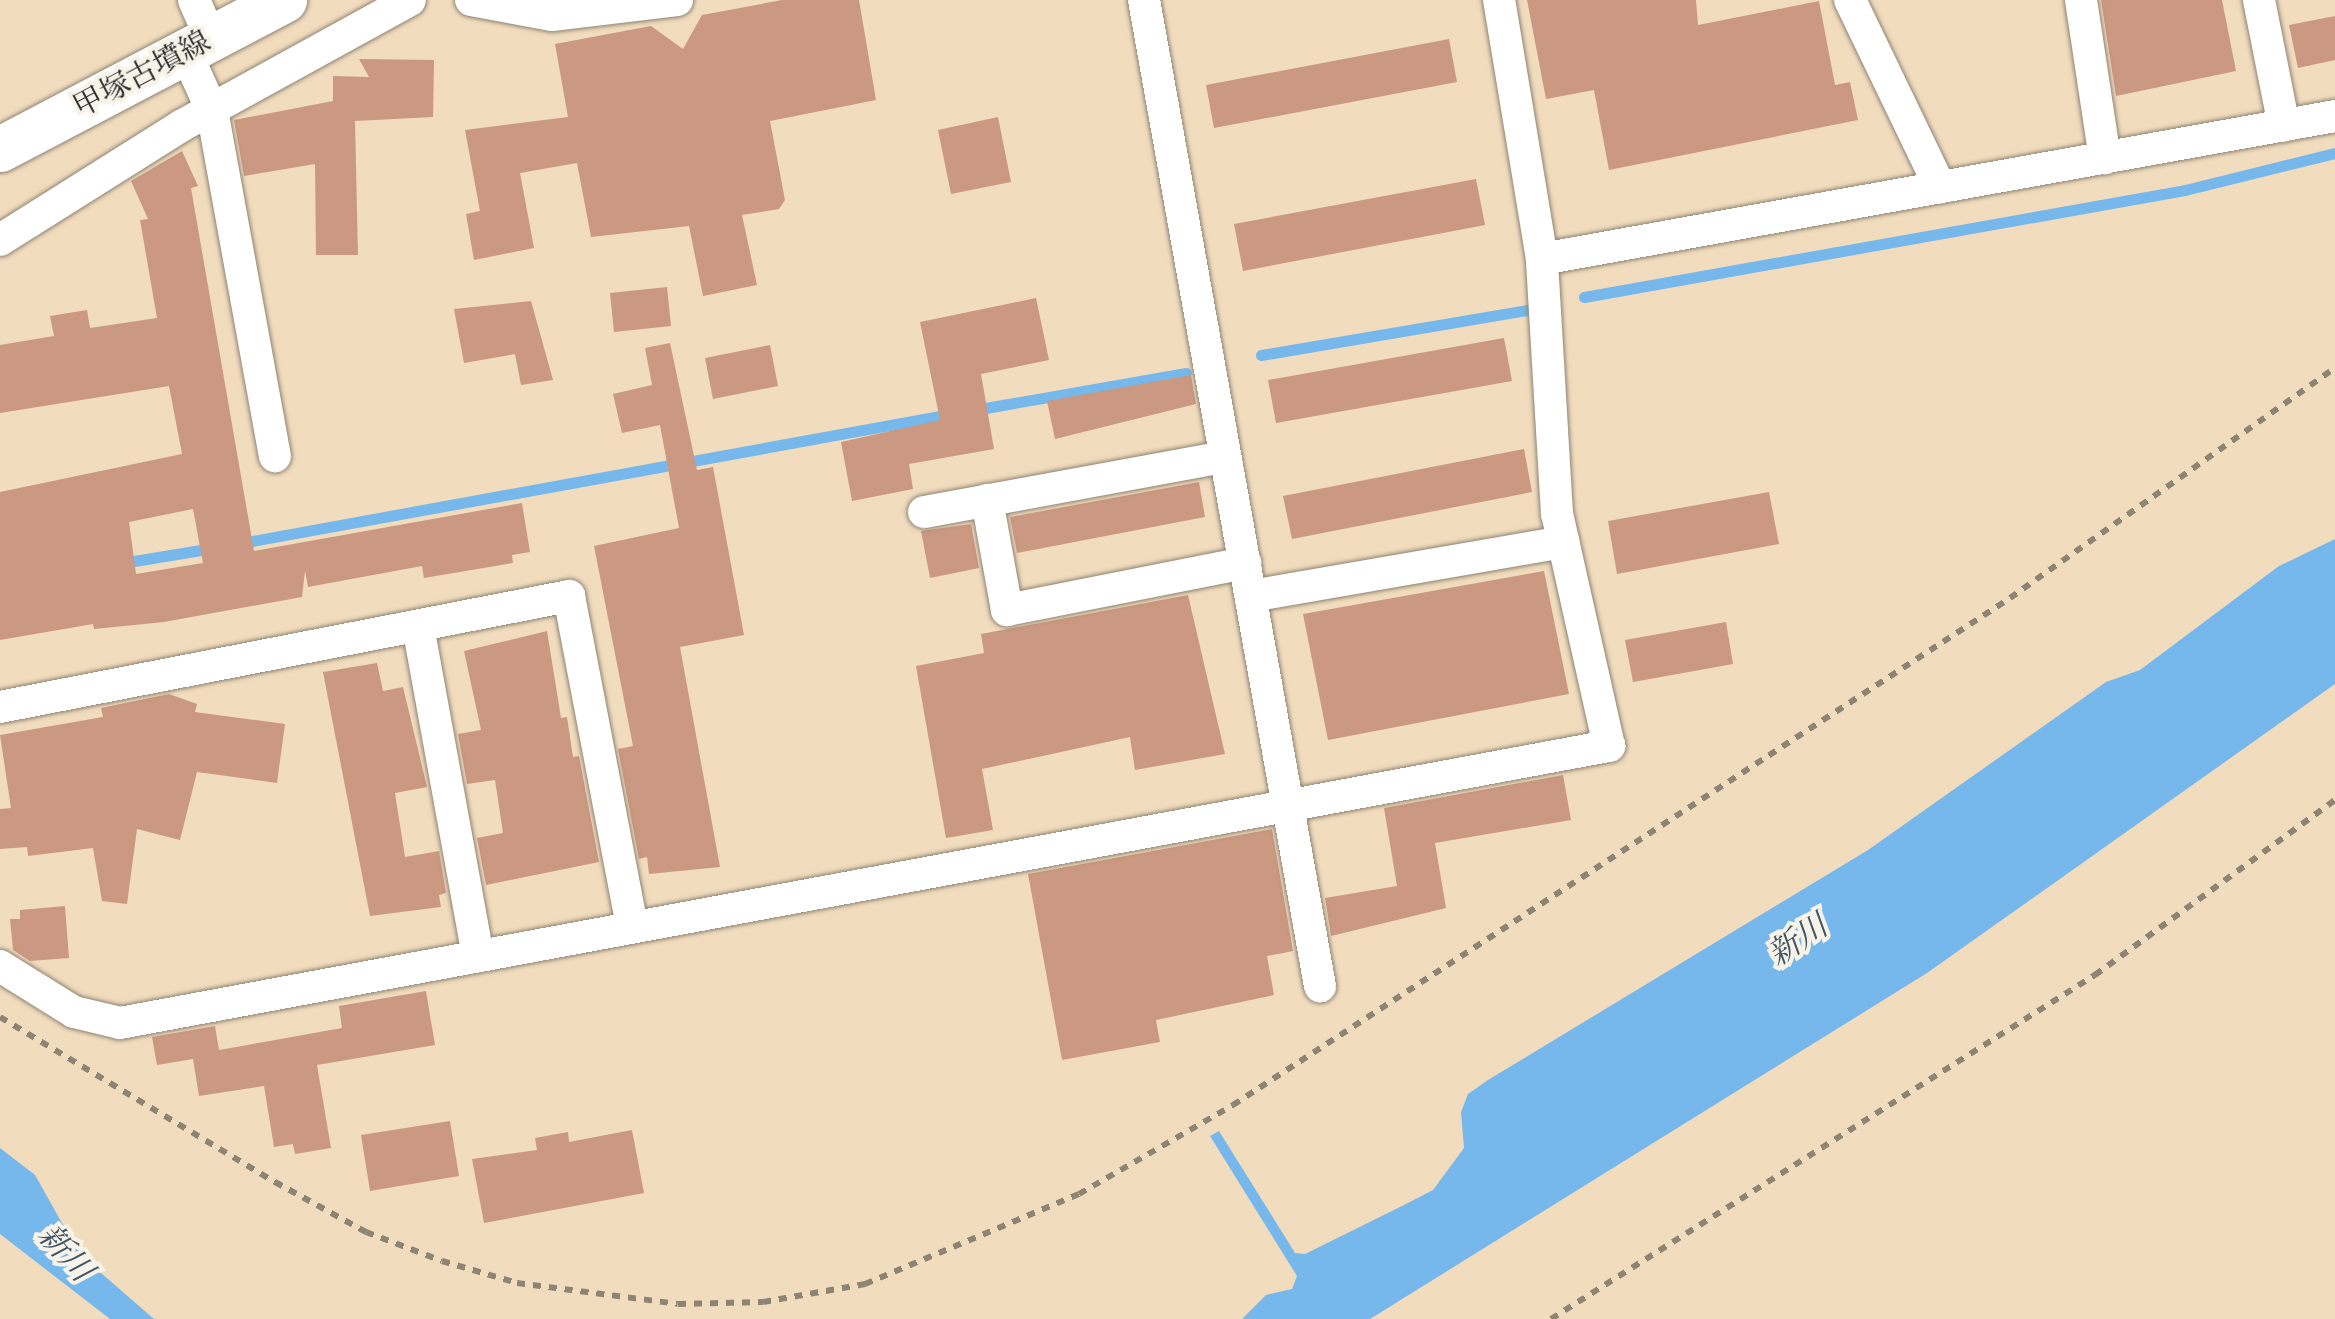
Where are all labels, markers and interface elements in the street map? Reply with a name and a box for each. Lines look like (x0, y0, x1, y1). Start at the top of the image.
street label: 甲塚古墳線 (67, 24, 217, 126)
water label: 新川 (1761, 907, 1835, 975)
water label: 新川 (29, 1216, 101, 1290)

